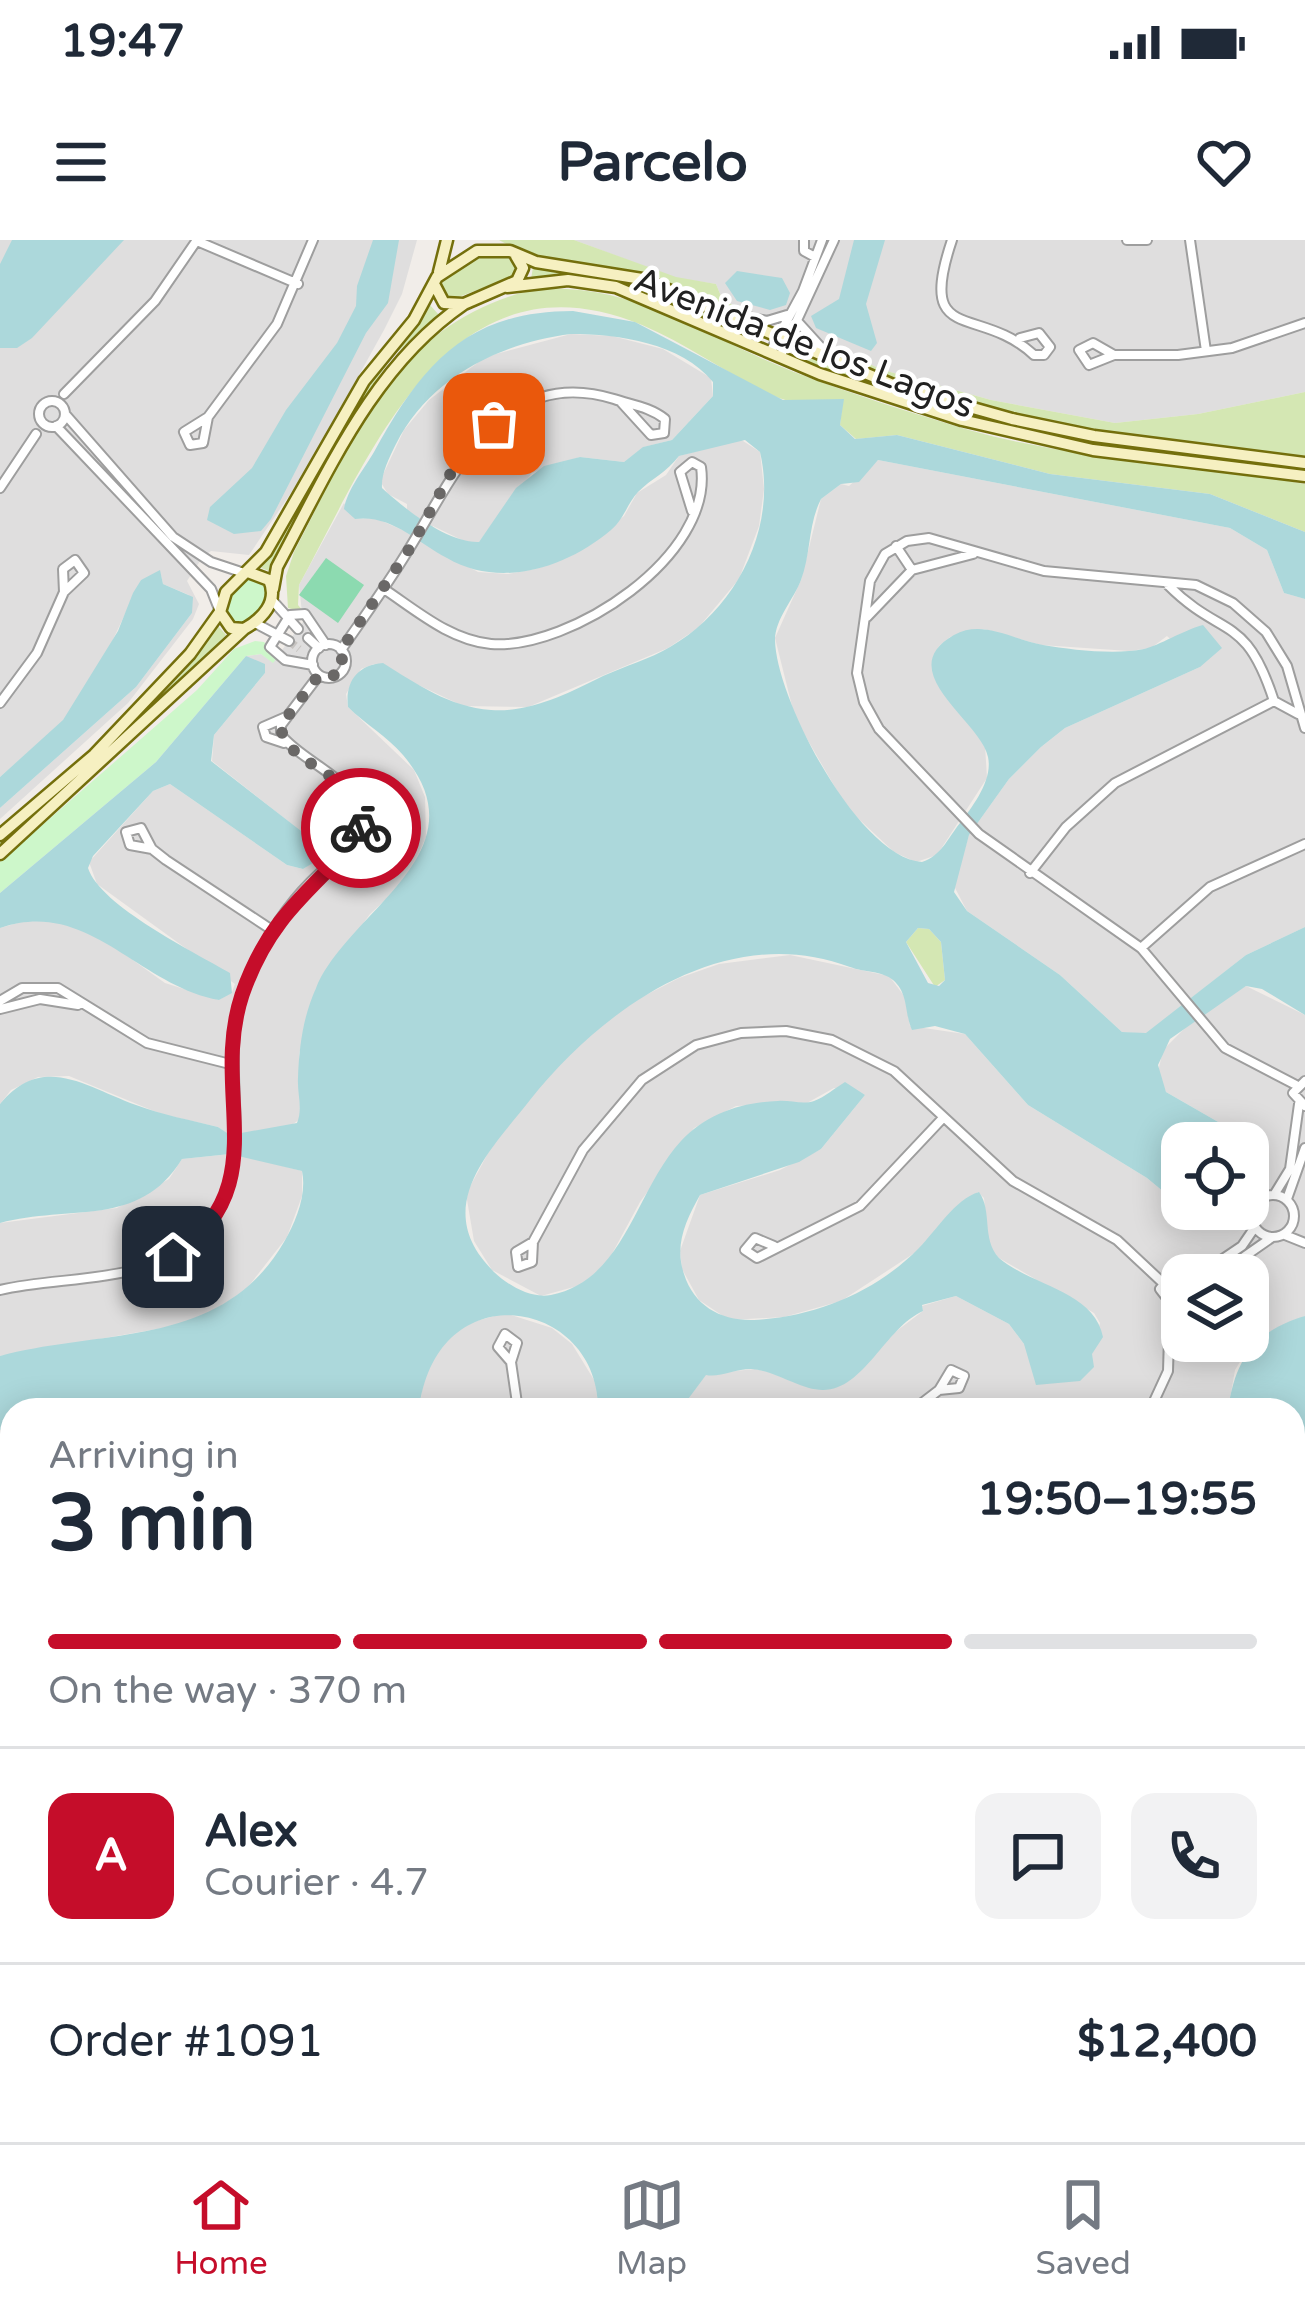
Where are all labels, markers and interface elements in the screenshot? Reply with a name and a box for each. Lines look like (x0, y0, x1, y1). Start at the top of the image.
text: 19:47 (60, 15, 185, 69)
icon: menu (48, 129, 114, 195)
icon: heart (1191, 129, 1257, 195)
text: Parcelo (557, 130, 748, 195)
street label: Avenida de los Lagos (628, 258, 980, 428)
pin (443, 373, 545, 475)
icon: bag (461, 391, 527, 457)
courier (301, 768, 421, 888)
icon: bike (328, 795, 394, 861)
map controls (1161, 1122, 1269, 1362)
button: locate (1161, 1122, 1269, 1230)
pin (122, 1206, 224, 1308)
icon: home (140, 1224, 206, 1290)
button: layers (1161, 1254, 1269, 1362)
text: Arriving in (48, 1432, 239, 1479)
text: 19:50–19:55 (977, 1473, 1257, 1527)
text: 3 min (48, 1477, 256, 1571)
text: On the way · 370 m (48, 1667, 407, 1714)
button: chat (975, 1793, 1101, 1919)
button: phone (1131, 1793, 1257, 1919)
text: Alex (204, 1805, 298, 1859)
text: A (94, 1829, 128, 1883)
text: Courier · 4.7 (204, 1859, 429, 1906)
text: Order #1091 (48, 2015, 324, 2069)
text: $12,400 (1077, 2015, 1257, 2069)
tab: Home (174, 2172, 268, 2283)
tab: Map (616, 2172, 687, 2283)
tab: Saved (1035, 2172, 1131, 2283)

